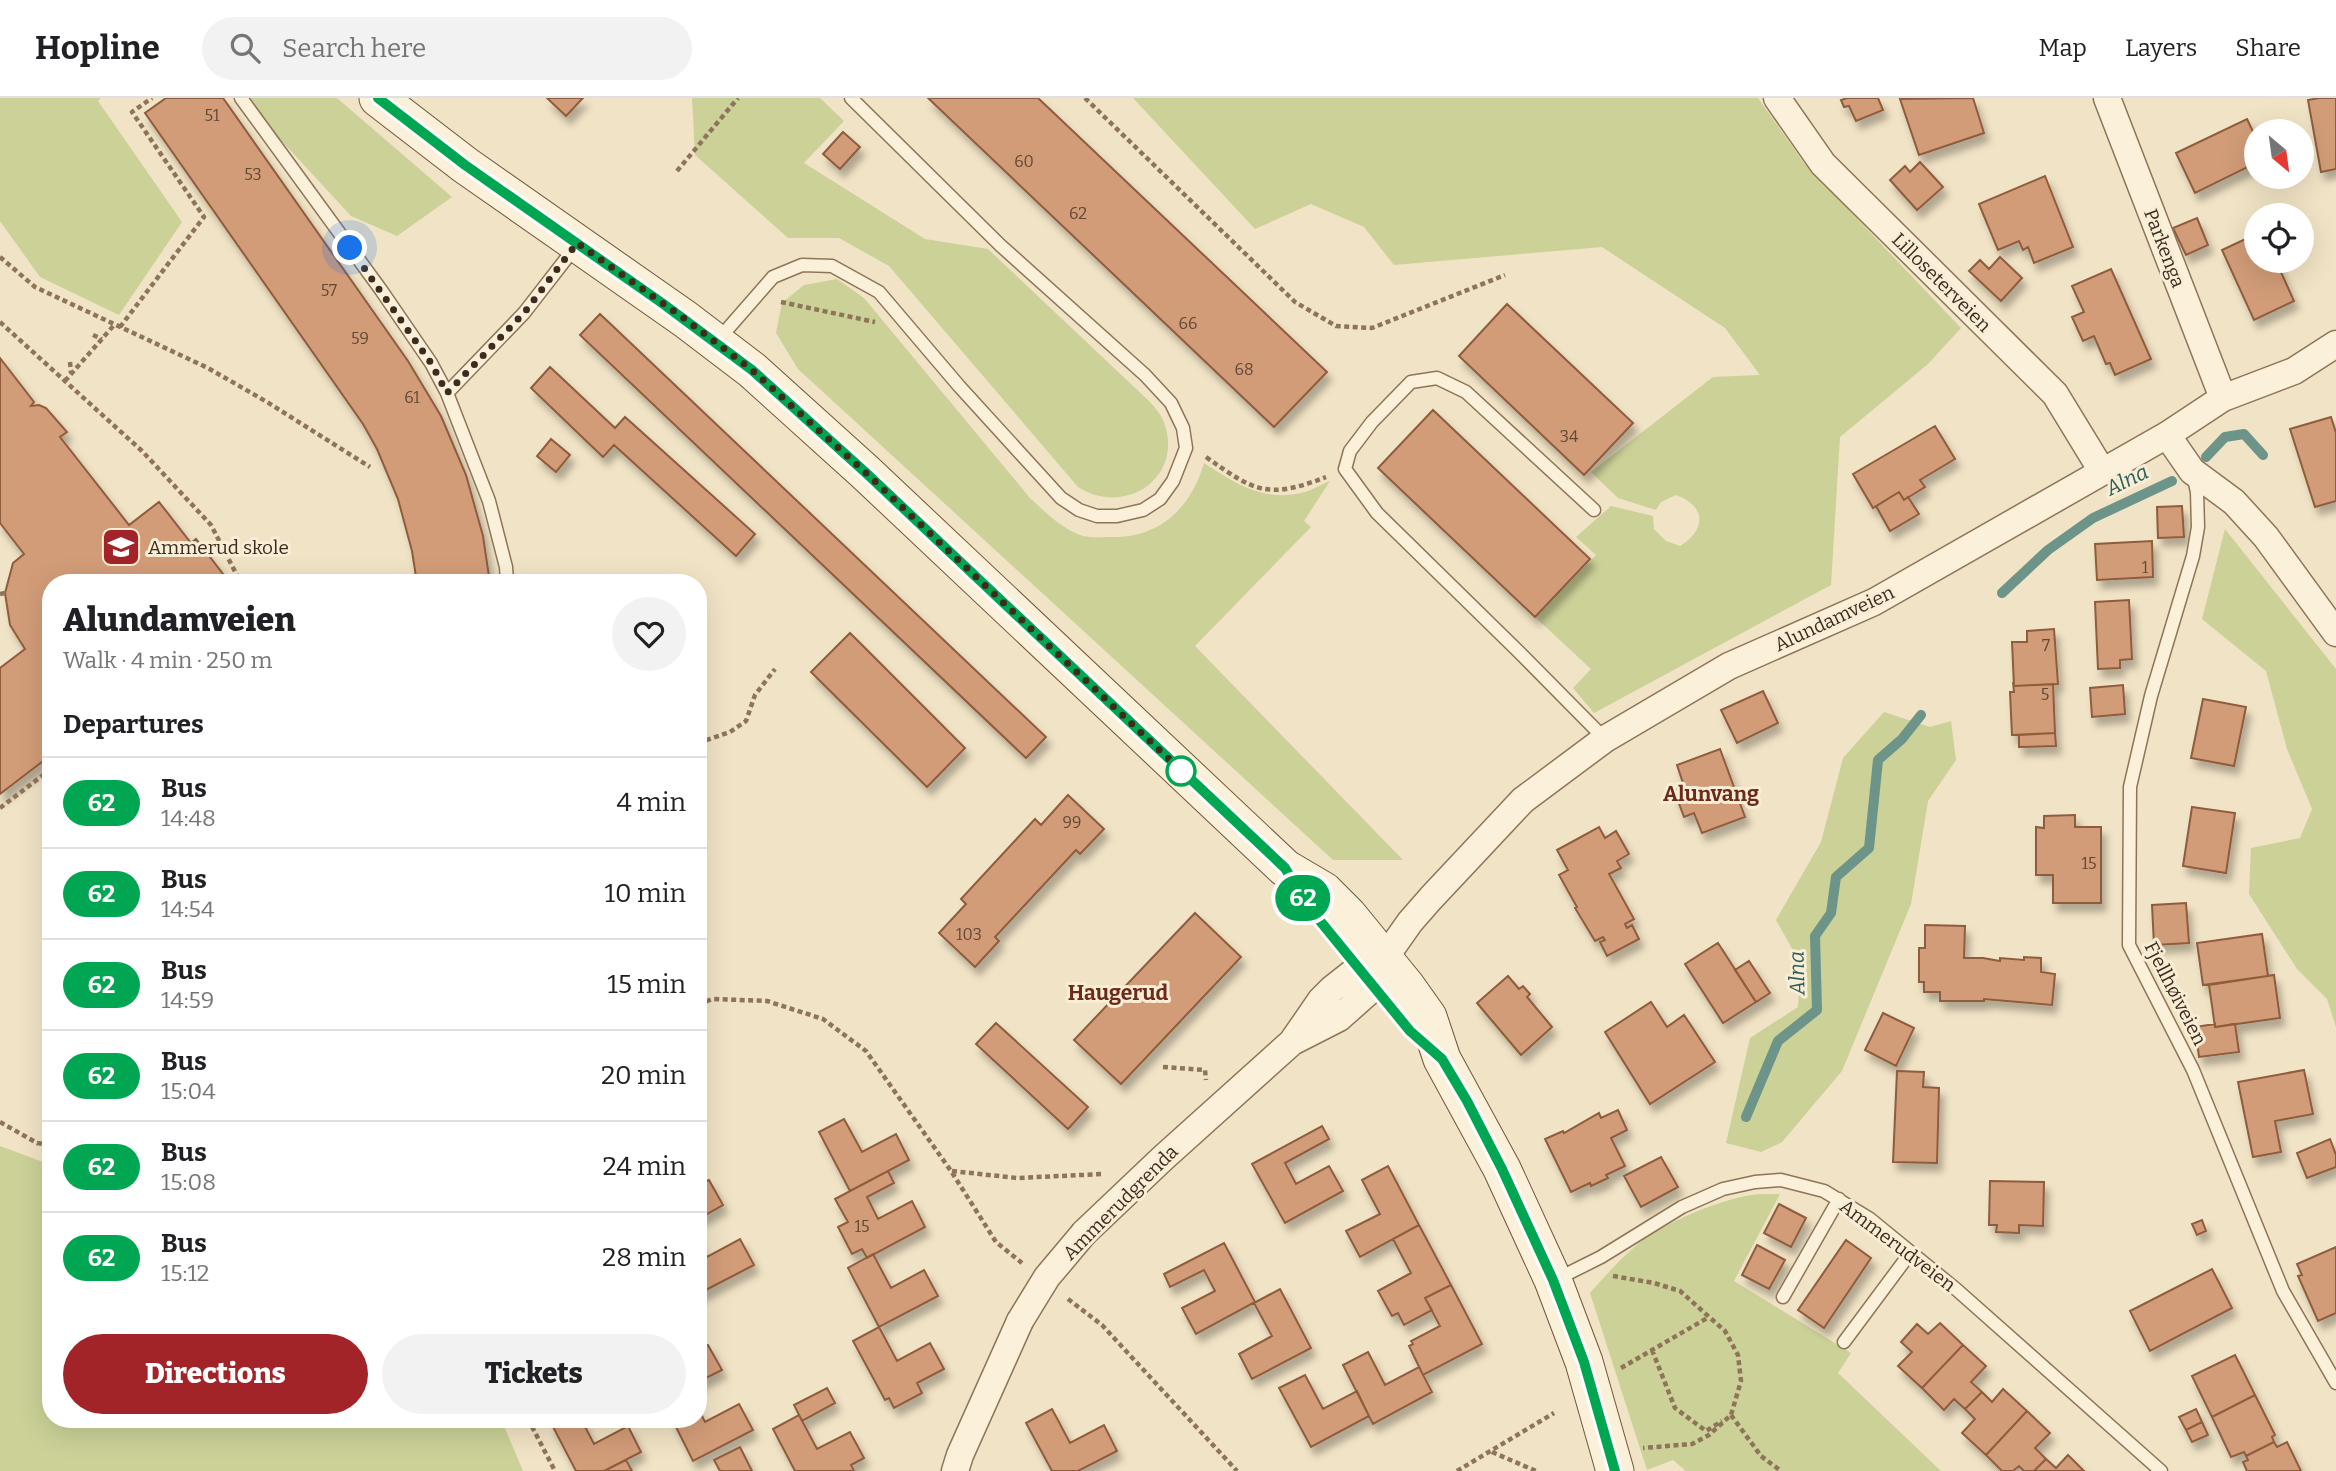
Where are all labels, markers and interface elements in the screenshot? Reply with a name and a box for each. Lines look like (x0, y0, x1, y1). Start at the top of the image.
search box (202, 17, 692, 80)
text: Hopline (35, 28, 160, 68)
icon: search (226, 29, 264, 67)
text: Search here (282, 33, 426, 64)
text: Map (2039, 34, 2087, 62)
text: Layers (2125, 34, 2197, 62)
text: Share (2235, 34, 2301, 62)
house number: 51 (205, 106, 220, 125)
north arrow (2244, 119, 2314, 189)
map controls (2244, 119, 2314, 273)
house number: 60 (1014, 152, 1034, 171)
house number: 53 (244, 165, 262, 184)
button: locate (2244, 203, 2314, 273)
house number: 62 (1069, 204, 1087, 223)
street label: Parkenga (2139, 205, 2190, 291)
street label: Lilloseterveien (1887, 228, 1996, 337)
your location (332, 230, 367, 265)
house number: 57 (321, 281, 337, 300)
house number: 66 (1179, 314, 1197, 333)
house number: 59 (351, 329, 369, 348)
house number: 68 (1234, 360, 1254, 379)
house number: 61 (404, 388, 420, 407)
house number: 34 (1560, 427, 1579, 446)
water label: Alna (2101, 459, 2153, 502)
school or university icon: Ammerud skole (100, 526, 142, 568)
place label: Ammerud skole (148, 536, 289, 559)
house number: 1 (2142, 558, 2149, 577)
street label: Alundamveien (1771, 581, 1898, 656)
button: heart (612, 597, 686, 671)
text: Alundamveien (63, 600, 296, 640)
house number: 7 (2042, 636, 2050, 655)
text: Walk · 4 min · 250 m (63, 646, 272, 674)
house number: 5 (2041, 685, 2049, 704)
text: Departures (63, 709, 204, 740)
unlabelled marker (1166, 756, 1196, 786)
text: Bus (161, 773, 207, 804)
district label: Alunvang (1663, 781, 1759, 807)
text: 4 min (617, 787, 686, 818)
text: 62 (88, 789, 115, 817)
text: 14:48 (161, 804, 216, 832)
house number: 99 (1063, 813, 1081, 832)
house number: 15 (2081, 854, 2097, 873)
text: Bus (161, 864, 207, 895)
line badge: 62 (1272, 875, 1334, 921)
text: 10 min (605, 878, 686, 909)
text: 62 (88, 880, 115, 908)
text: 62 (1289, 884, 1317, 912)
text: 14:54 (161, 895, 214, 923)
house number: 103 (956, 925, 982, 944)
street label: Fjellhøiveien (2140, 938, 2212, 1049)
water label: Alna (1784, 951, 1810, 996)
text: Bus (161, 955, 207, 986)
text: 15 min (607, 969, 686, 1000)
text: 62 (88, 971, 115, 999)
district label: Haugerud (1068, 980, 1168, 1006)
text: 14:59 (161, 986, 214, 1014)
text: Bus (161, 1046, 207, 1077)
text: 20 min (601, 1060, 686, 1091)
text: 62 (88, 1062, 115, 1090)
text: 15:04 (161, 1077, 216, 1105)
text: Bus (161, 1137, 207, 1168)
street label: Ammerudgrenda (1058, 1140, 1183, 1265)
text: 24 min (602, 1151, 686, 1182)
text: 62 (88, 1153, 115, 1181)
text: 15:08 (161, 1168, 216, 1196)
street label: Ammerudveien (1835, 1194, 1960, 1296)
house number: 15 (854, 1217, 870, 1236)
text: Bus (161, 1228, 207, 1259)
text: 28 min (602, 1242, 686, 1273)
text: 62 (88, 1244, 115, 1272)
text: 15:12 (161, 1259, 209, 1287)
button: Directions (63, 1334, 368, 1414)
button: Tickets (382, 1334, 686, 1414)

